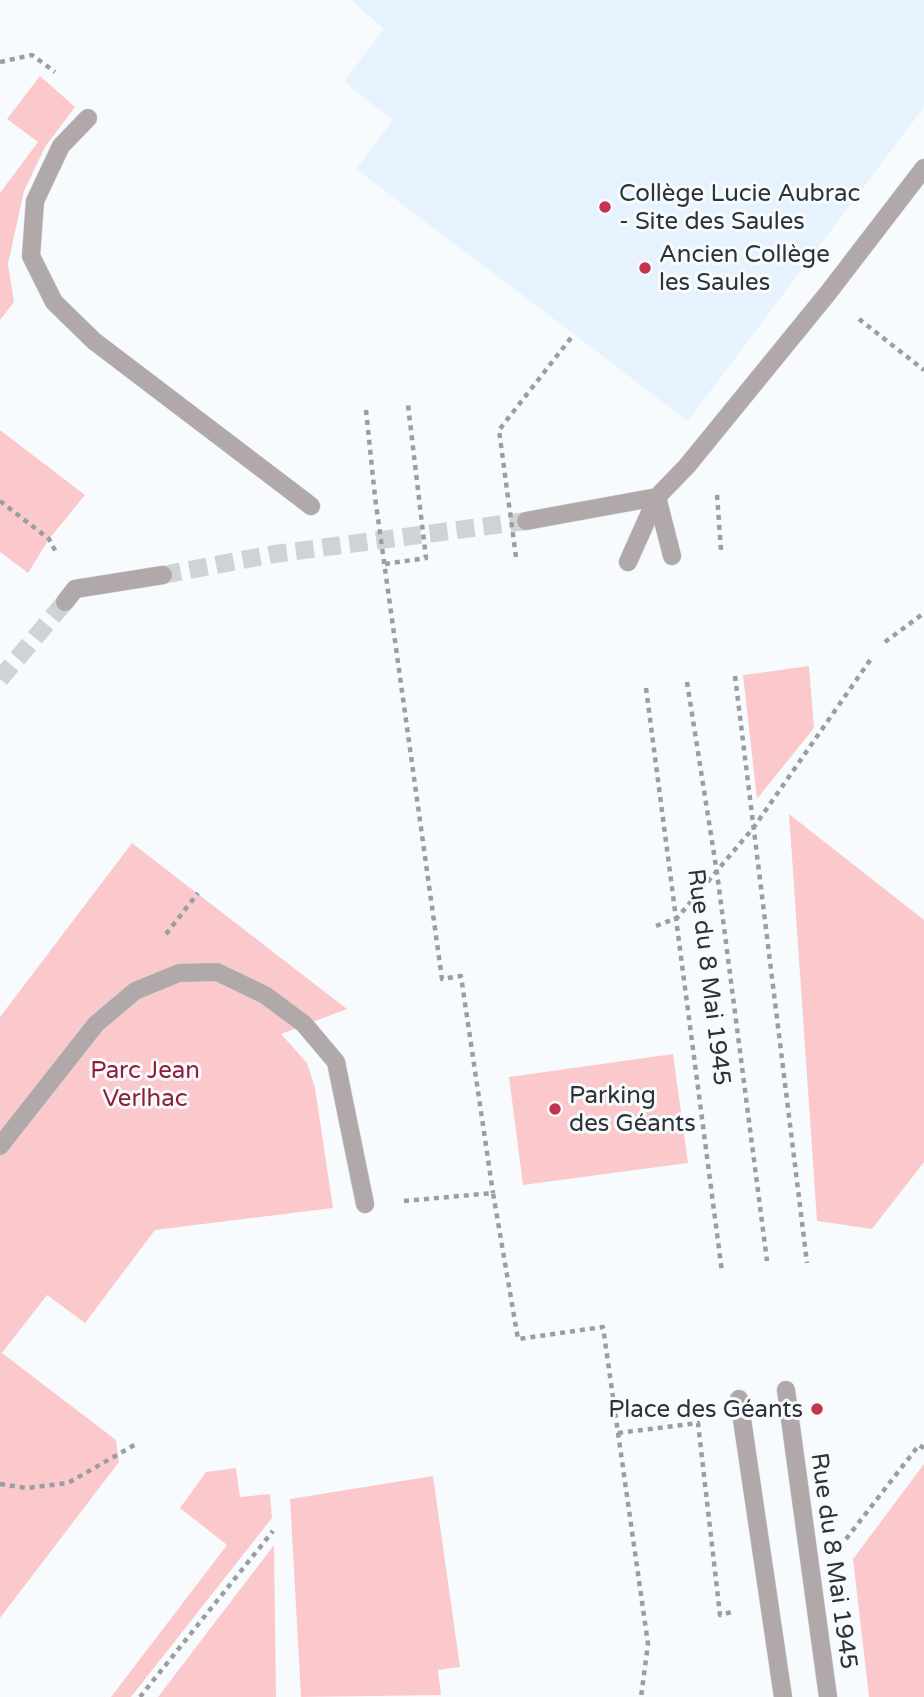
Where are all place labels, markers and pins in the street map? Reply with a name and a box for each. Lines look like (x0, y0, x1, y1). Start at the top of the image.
place label: Collège Lucie Aubrac - Site des Saules (619, 179, 860, 236)
marker: Collège Lucie Aubrac - Site des Saules (597, 199, 613, 215)
place label: Ancien Collège les Saules (659, 240, 830, 297)
marker: Ancien Collège les Saules (637, 260, 653, 276)
place label: Parking des Géants (569, 1081, 696, 1138)
marker: Parking des Géants (547, 1101, 563, 1117)
place label: Place des Géants (608, 1395, 803, 1424)
marker: Place des Géants (809, 1401, 825, 1417)

